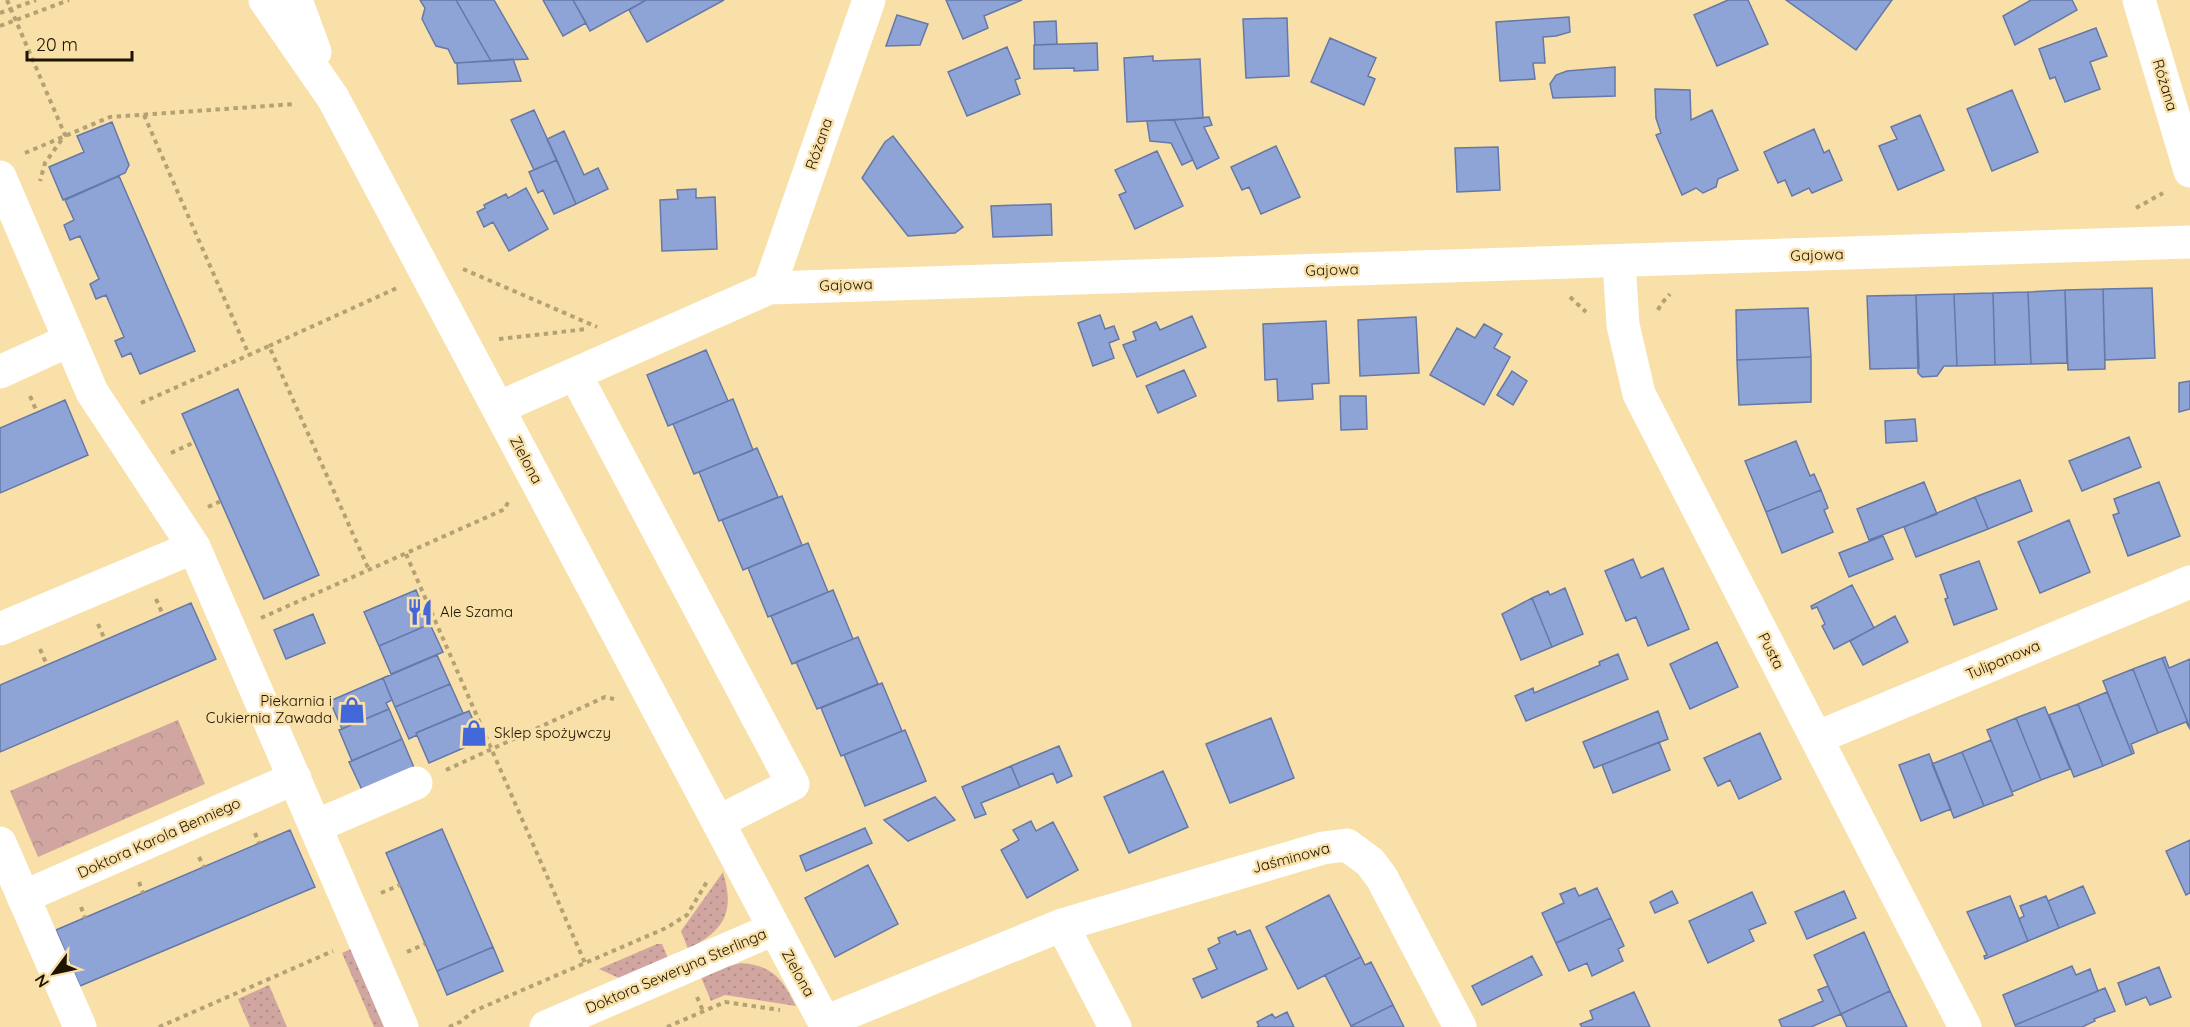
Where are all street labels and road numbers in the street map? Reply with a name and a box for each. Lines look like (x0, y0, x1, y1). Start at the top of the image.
street label: Różana (2149, 57, 2182, 113)
street label: Różana (801, 116, 836, 172)
street label: Gajowa (1790, 244, 1844, 265)
street label: Gajowa (1305, 259, 1359, 280)
street label: Gajowa (819, 274, 873, 295)
street label: Zielona (506, 433, 547, 487)
street label: Pusta (1754, 629, 1789, 672)
street label: Tulipanowa (1963, 635, 2043, 684)
street label: Doktora Karola Benniego (74, 793, 243, 882)
street label: Jaśminowa (1250, 838, 1332, 877)
street label: Doktora Seweryna Sterlinga (582, 924, 769, 1017)
street label: Zielona (778, 946, 819, 1000)

